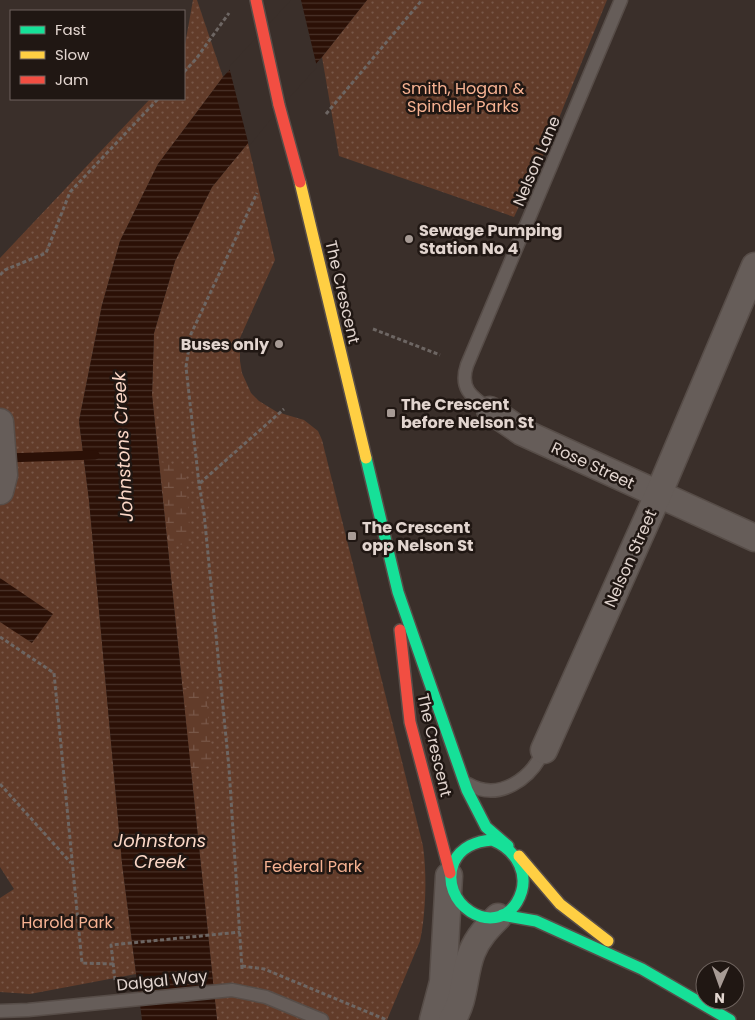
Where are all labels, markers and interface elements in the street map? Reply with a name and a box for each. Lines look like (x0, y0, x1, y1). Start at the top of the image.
legend (10, 10, 185, 100)
text: Fast (55, 19, 86, 40)
text: Slow (55, 44, 90, 65)
text: Jam (55, 69, 89, 90)
park label: Smith, Hogan & Spindler Parks (402, 77, 524, 118)
street label: Nelson Lane (507, 112, 566, 210)
place label: Sewage Pumping Station No 4 (419, 219, 562, 260)
marker: Sewage Pumping Station No 4 (403, 233, 415, 245)
street label: The Crescent (319, 238, 366, 346)
place label: Buses only (181, 333, 270, 356)
marker: Buses only (273, 338, 285, 350)
water label: Johnstons Creek (106, 371, 139, 523)
place label: The Crescent before Nelson St (401, 393, 534, 434)
marker: The Crescent before Nelson St (385, 407, 397, 419)
street label: Rose Street (547, 436, 638, 495)
street label: Nelson Street (599, 505, 662, 611)
place label: The Crescent opp Nelson St (362, 516, 474, 557)
marker: The Crescent opp Nelson St (346, 530, 358, 542)
street label: The Crescent (411, 691, 458, 799)
water label: Johnstons Creek (114, 828, 206, 874)
park label: Federal Park (264, 855, 363, 878)
park label: Harold Park (21, 911, 113, 934)
north arrow (695, 960, 745, 1010)
street label: Dalgal Way (115, 964, 209, 997)
text: N (714, 988, 725, 1008)

